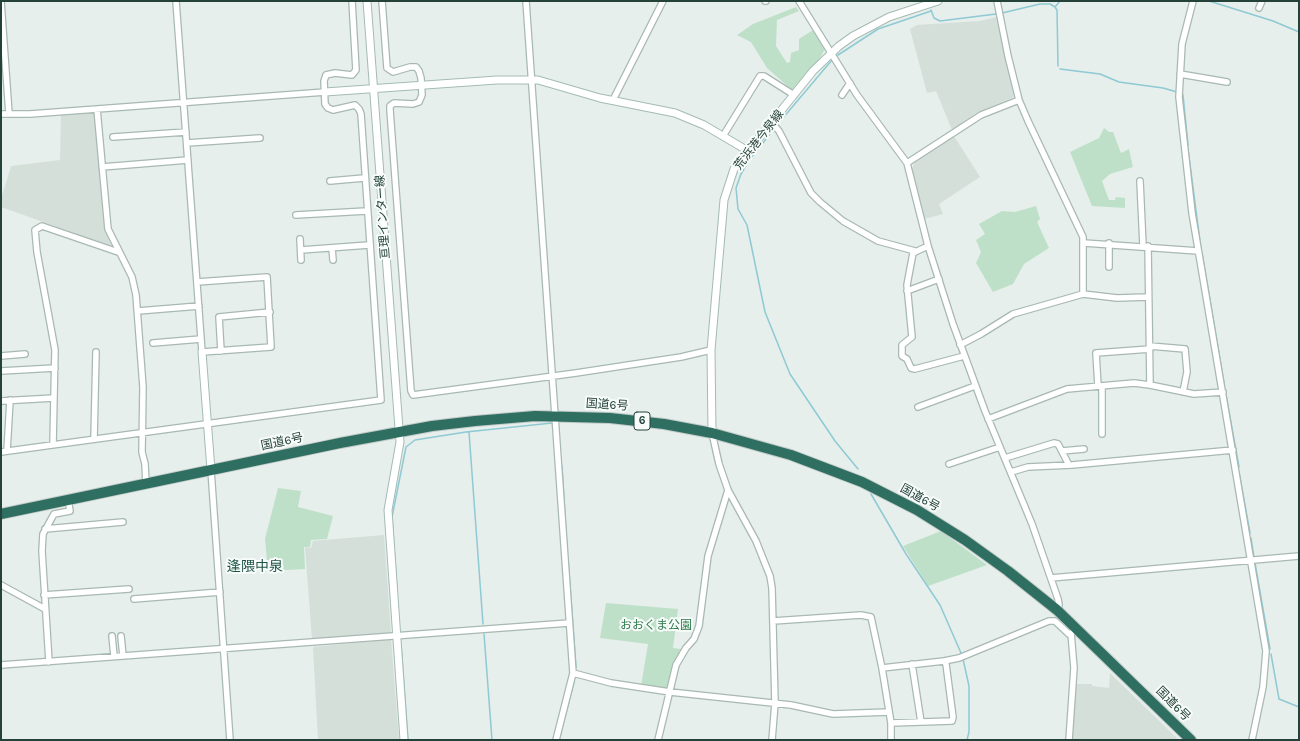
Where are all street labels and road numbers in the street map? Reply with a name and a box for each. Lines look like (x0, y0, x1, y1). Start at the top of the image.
street label: 荒浜港今泉線 (731, 107, 787, 173)
street label: 亘理インター線 (373, 175, 393, 259)
street label: 国道6号 (585, 396, 629, 414)
road number: 6 (634, 412, 650, 430)
street label: 国道6号 (260, 431, 304, 453)
street label: 国道6号 (898, 481, 942, 515)
street label: 国道6号 (1153, 684, 1193, 724)

